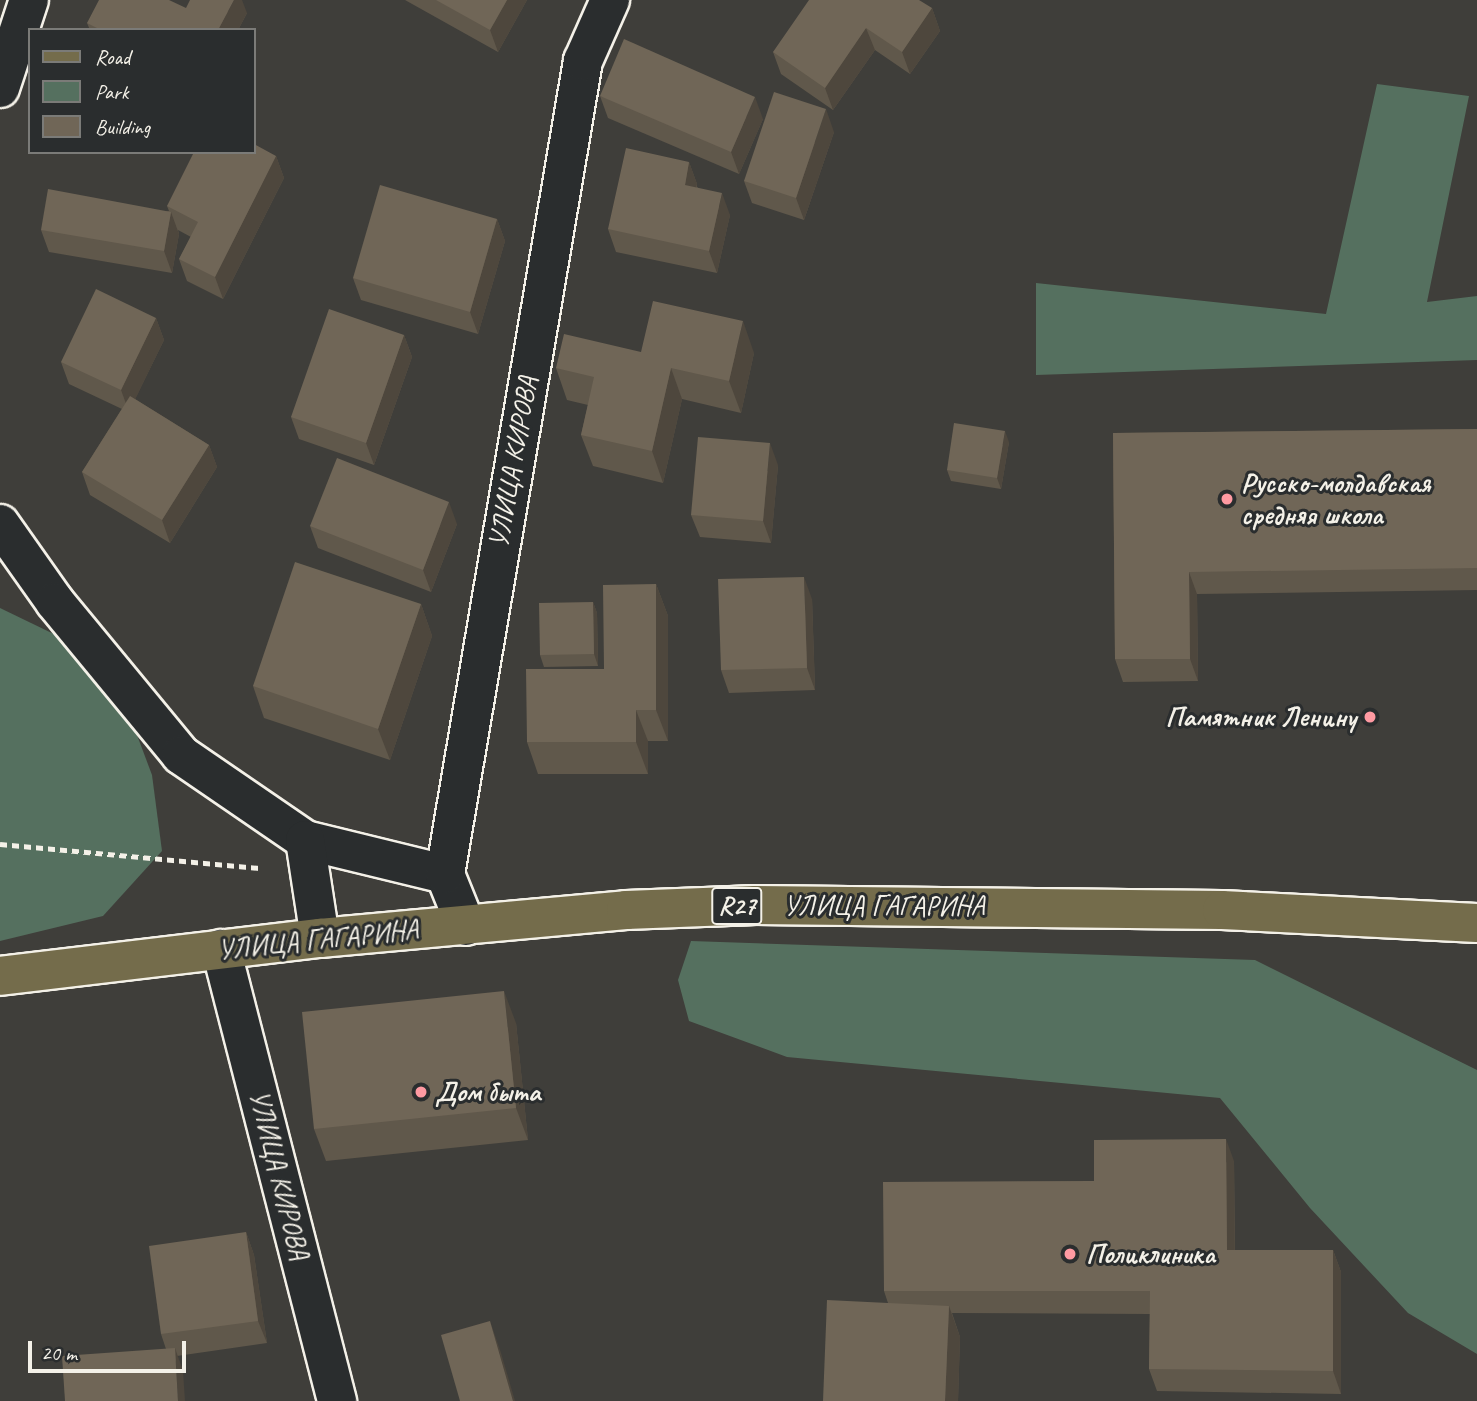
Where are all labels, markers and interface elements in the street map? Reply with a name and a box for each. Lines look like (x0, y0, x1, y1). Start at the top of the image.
legend (28, 28, 256, 154)
text: Road (95, 44, 130, 70)
text: Park (95, 79, 128, 105)
text: Building (95, 114, 150, 140)
street label: УЛИЦА КИРОВА (481, 373, 545, 551)
place label: Русско-молдавская средняя школа (1241, 466, 1430, 532)
marker: Русско-молдавская средняя школа (1219, 491, 1235, 507)
place label: Памятник Ленину (1166, 700, 1356, 734)
marker: Памятник Ленину (1362, 709, 1378, 725)
road number: R27 (711, 884, 763, 928)
street label: УЛИЦА ГАГАРИНА (783, 889, 985, 923)
street label: УЛИЦА ГАГАРИНА (216, 913, 420, 967)
place label: Дом быта (435, 1075, 540, 1109)
marker: Дом быта (413, 1084, 429, 1100)
street label: УЛИЦА КИРОВА (242, 1086, 316, 1264)
place label: Поликлиника (1086, 1237, 1215, 1271)
marker: Поликлиника (1060, 1244, 1080, 1264)
scale bar (32, 1328, 189, 1372)
text: 20 m (41, 1340, 77, 1366)

